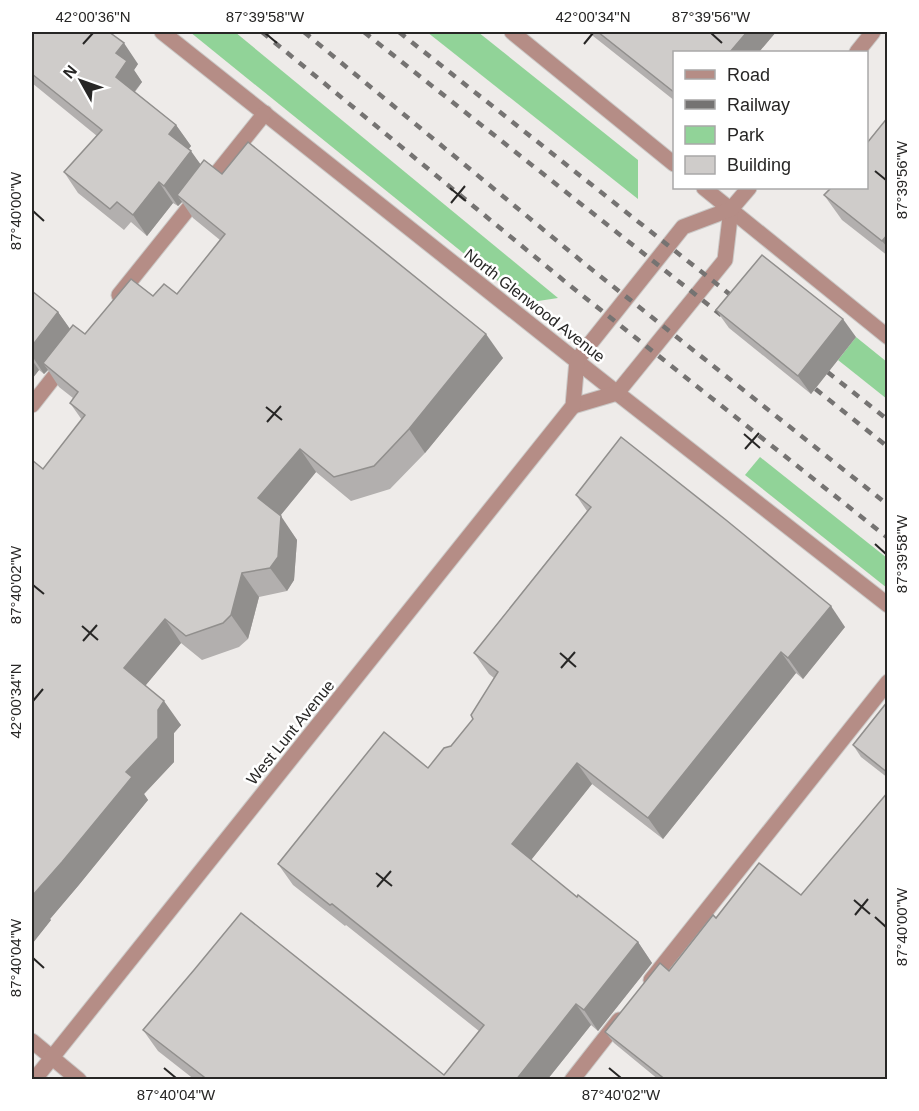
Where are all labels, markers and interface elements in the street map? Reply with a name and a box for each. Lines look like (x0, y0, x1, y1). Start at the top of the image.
text: 42°00'36"N (55, 8, 131, 25)
text: 87°39'58"W (226, 8, 305, 25)
text: 42°00'34"N (555, 8, 631, 25)
text: 87°39'56"W (672, 8, 751, 25)
north arrow (51, 51, 111, 111)
legend (673, 51, 868, 189)
text: N (60, 62, 80, 82)
text: Road (727, 65, 770, 85)
text: Railway (727, 95, 790, 115)
text: Park (727, 125, 765, 145)
text: 87°39'56"W (893, 140, 910, 219)
text: Building (727, 155, 791, 175)
text: 87°40'00"W (7, 171, 24, 250)
street label: North Glenwood Avenue (461, 245, 608, 365)
text: 87°39'58"W (893, 514, 910, 593)
text: 87°40'02"W (7, 545, 24, 624)
text: 42°00'34"N (7, 663, 24, 739)
street label: West Lunt Avenue (243, 677, 338, 788)
text: 87°40'00"W (893, 887, 910, 966)
text: 87°40'04"W (7, 918, 24, 997)
text: 87°40'04"W (137, 1086, 216, 1103)
text: 87°40'02"W (582, 1086, 661, 1103)

